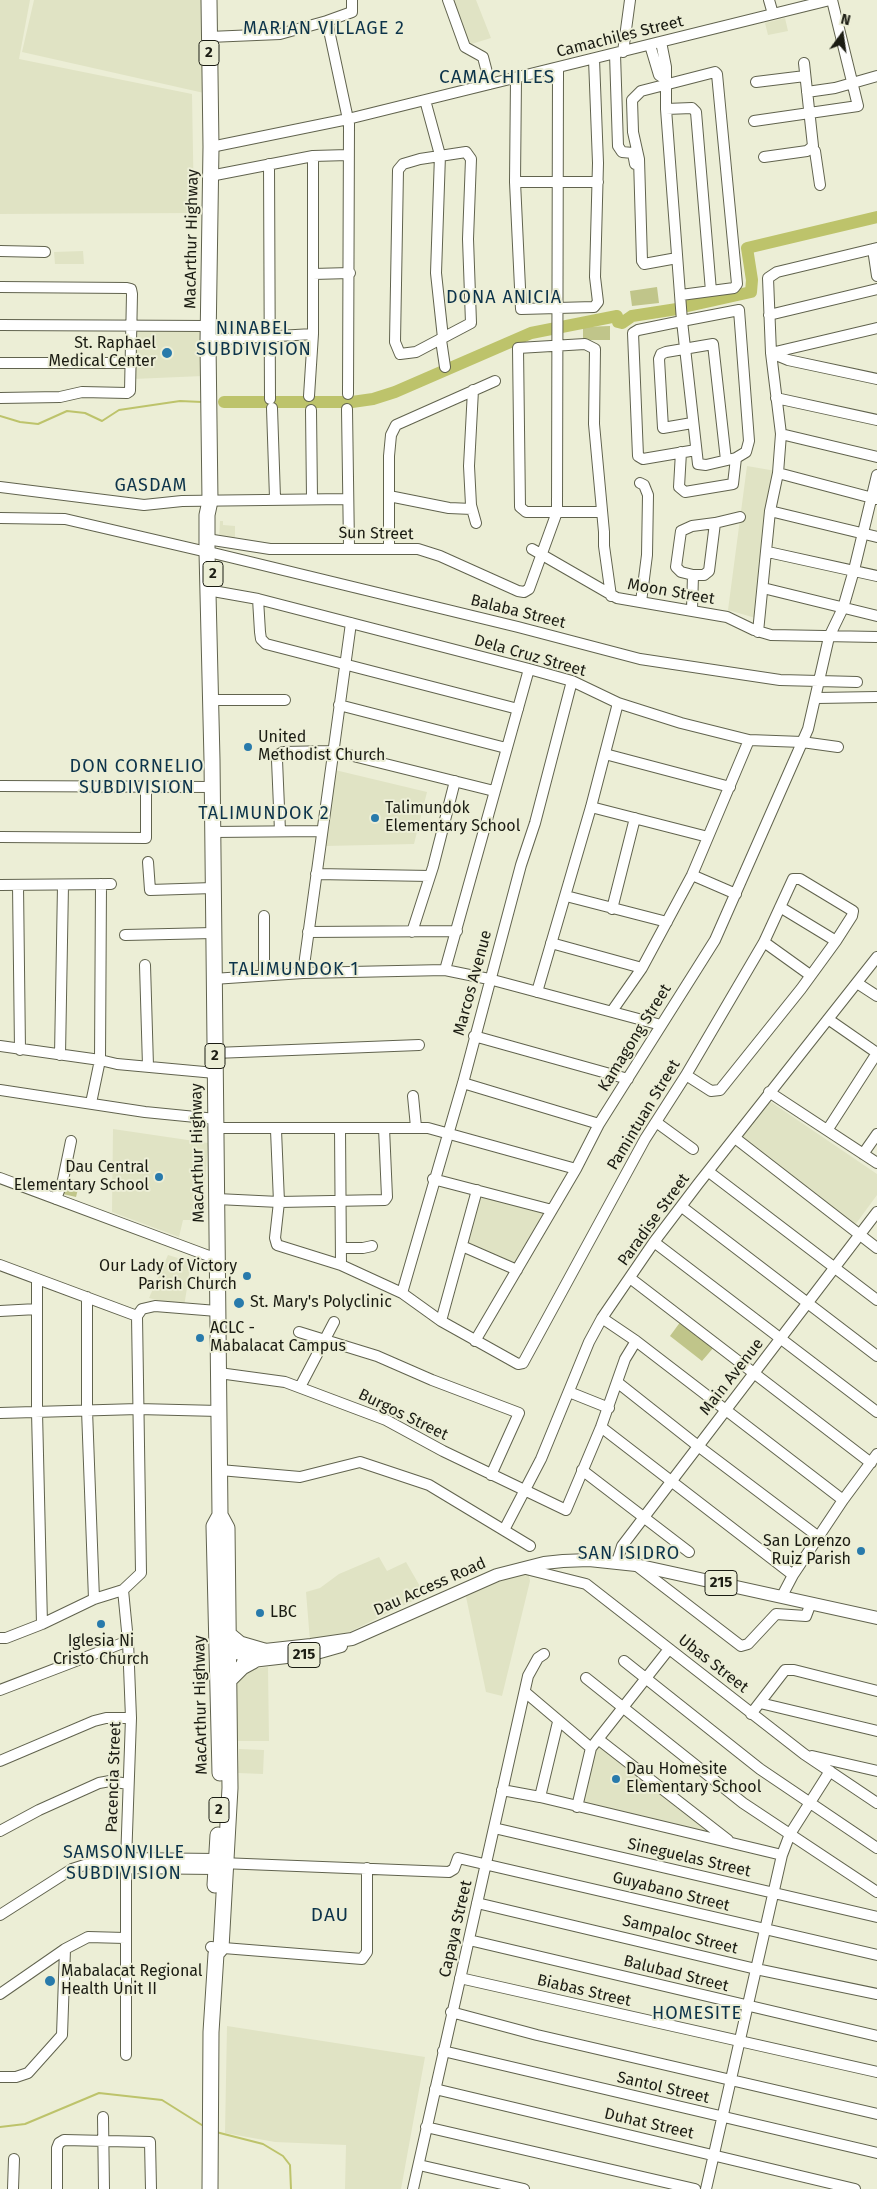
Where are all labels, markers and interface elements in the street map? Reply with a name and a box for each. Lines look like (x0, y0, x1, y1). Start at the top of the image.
north arrow (817, 10, 867, 60)
text: N (839, 11, 852, 29)
street label: Camachiles Street (555, 12, 685, 62)
district label: MARIAN VILLAGE 2 (241, 18, 407, 40)
road number: 2 (199, 40, 219, 66)
district label: CAMACHILES (438, 67, 556, 89)
street label: MacArthur Highway (181, 169, 203, 309)
district label: DONA ANICIA (445, 287, 563, 309)
district label: NINABEL SUBDIVISION (195, 318, 313, 360)
place label: St. Raphael Medical Center (49, 334, 156, 372)
marker: St. Raphael Medical Center (160, 346, 174, 360)
district label: GASDAM (114, 475, 188, 497)
street label: Sun Street (338, 524, 414, 544)
road number: 2 (203, 562, 223, 586)
street label: Moon Street (626, 575, 716, 609)
street label: Balaba Street (468, 591, 568, 633)
street label: Dela Cruz Street (472, 631, 588, 681)
place label: United Methodist Church (258, 728, 385, 766)
marker: United Methodist Church (242, 741, 254, 753)
district label: DON CORNELIO SUBDIVISION (68, 756, 206, 799)
place label: Talimundok Elementary School (385, 799, 520, 837)
district label: TALIMUNDOK 2 (197, 803, 331, 825)
marker: Talimundok Elementary School (369, 812, 381, 824)
street label: Marcos Avenue (450, 928, 496, 1038)
district label: TALIMUNDOK 1 (227, 959, 361, 981)
street label: Kamagong Street (594, 981, 676, 1095)
road number: 2 (205, 1044, 225, 1068)
street label: Pamintuan Street (603, 1056, 685, 1174)
street label: MacArthur Highway (187, 1083, 209, 1223)
place label: Dau Central Elementary School (14, 1158, 149, 1196)
street label: Paradise Street (614, 1170, 694, 1270)
marker: Dau Central Elementary School (153, 1171, 165, 1183)
place label: Our Lady of Victory Parish Church (99, 1257, 237, 1295)
marker: Our Lady of Victory Parish Church (241, 1270, 253, 1282)
place label: St. Mary's Polyclinic (250, 1293, 392, 1313)
marker: St. Mary's Polyclinic (232, 1296, 246, 1310)
place label: ACLC - Mabalacat Campus (210, 1319, 346, 1357)
marker: ACLC - Mabalacat Campus (194, 1332, 206, 1344)
street label: Main Avenue (696, 1335, 768, 1419)
street label: Burgos Street (355, 1385, 451, 1445)
place label: San Lorenzo Ruiz Parish (763, 1532, 851, 1570)
district label: SAN ISIDRO (577, 1543, 681, 1565)
marker: San Lorenzo Ruiz Parish (855, 1545, 867, 1557)
street label: Dau Access Road (371, 1554, 489, 1620)
road number: 215 (705, 1570, 737, 1596)
place label: LBC (270, 1603, 297, 1623)
marker: LBC (254, 1607, 266, 1619)
marker: Iglesia Ni Cristo Church (95, 1618, 107, 1630)
street label: Ubas Street (674, 1631, 752, 1697)
place label: Iglesia Ni Cristo Church (53, 1632, 149, 1670)
street label: MacArthur Highway (190, 1635, 212, 1775)
road number: 215 (288, 1642, 320, 1668)
street label: Pacencia Street (102, 1721, 126, 1833)
place label: Dau Homesite Elementary School (626, 1760, 761, 1798)
marker: Dau Homesite Elementary School (610, 1773, 622, 1785)
road number: 2 (209, 1798, 229, 1822)
street label: Sineguelas Street (626, 1834, 752, 1882)
district label: SAMSONVILLE SUBDIVISION (62, 1842, 186, 1885)
street label: Guyabano Street (610, 1868, 732, 1916)
street label: Capaya Street (435, 1878, 477, 1980)
district label: DAU (310, 1905, 350, 1927)
street label: Sampaloc Street (620, 1911, 740, 1959)
street label: Balubad Street (622, 1952, 730, 1996)
place label: Mabalacat Regional Health Unit II (61, 1962, 203, 2000)
street label: Biabas Street (535, 1971, 633, 2011)
marker: Mabalacat Regional Health Unit II (43, 1974, 57, 1988)
district label: HOMESITE (651, 2003, 743, 2025)
street label: Santol Street (615, 2068, 711, 2108)
street label: Duhat Street (602, 2104, 696, 2144)

